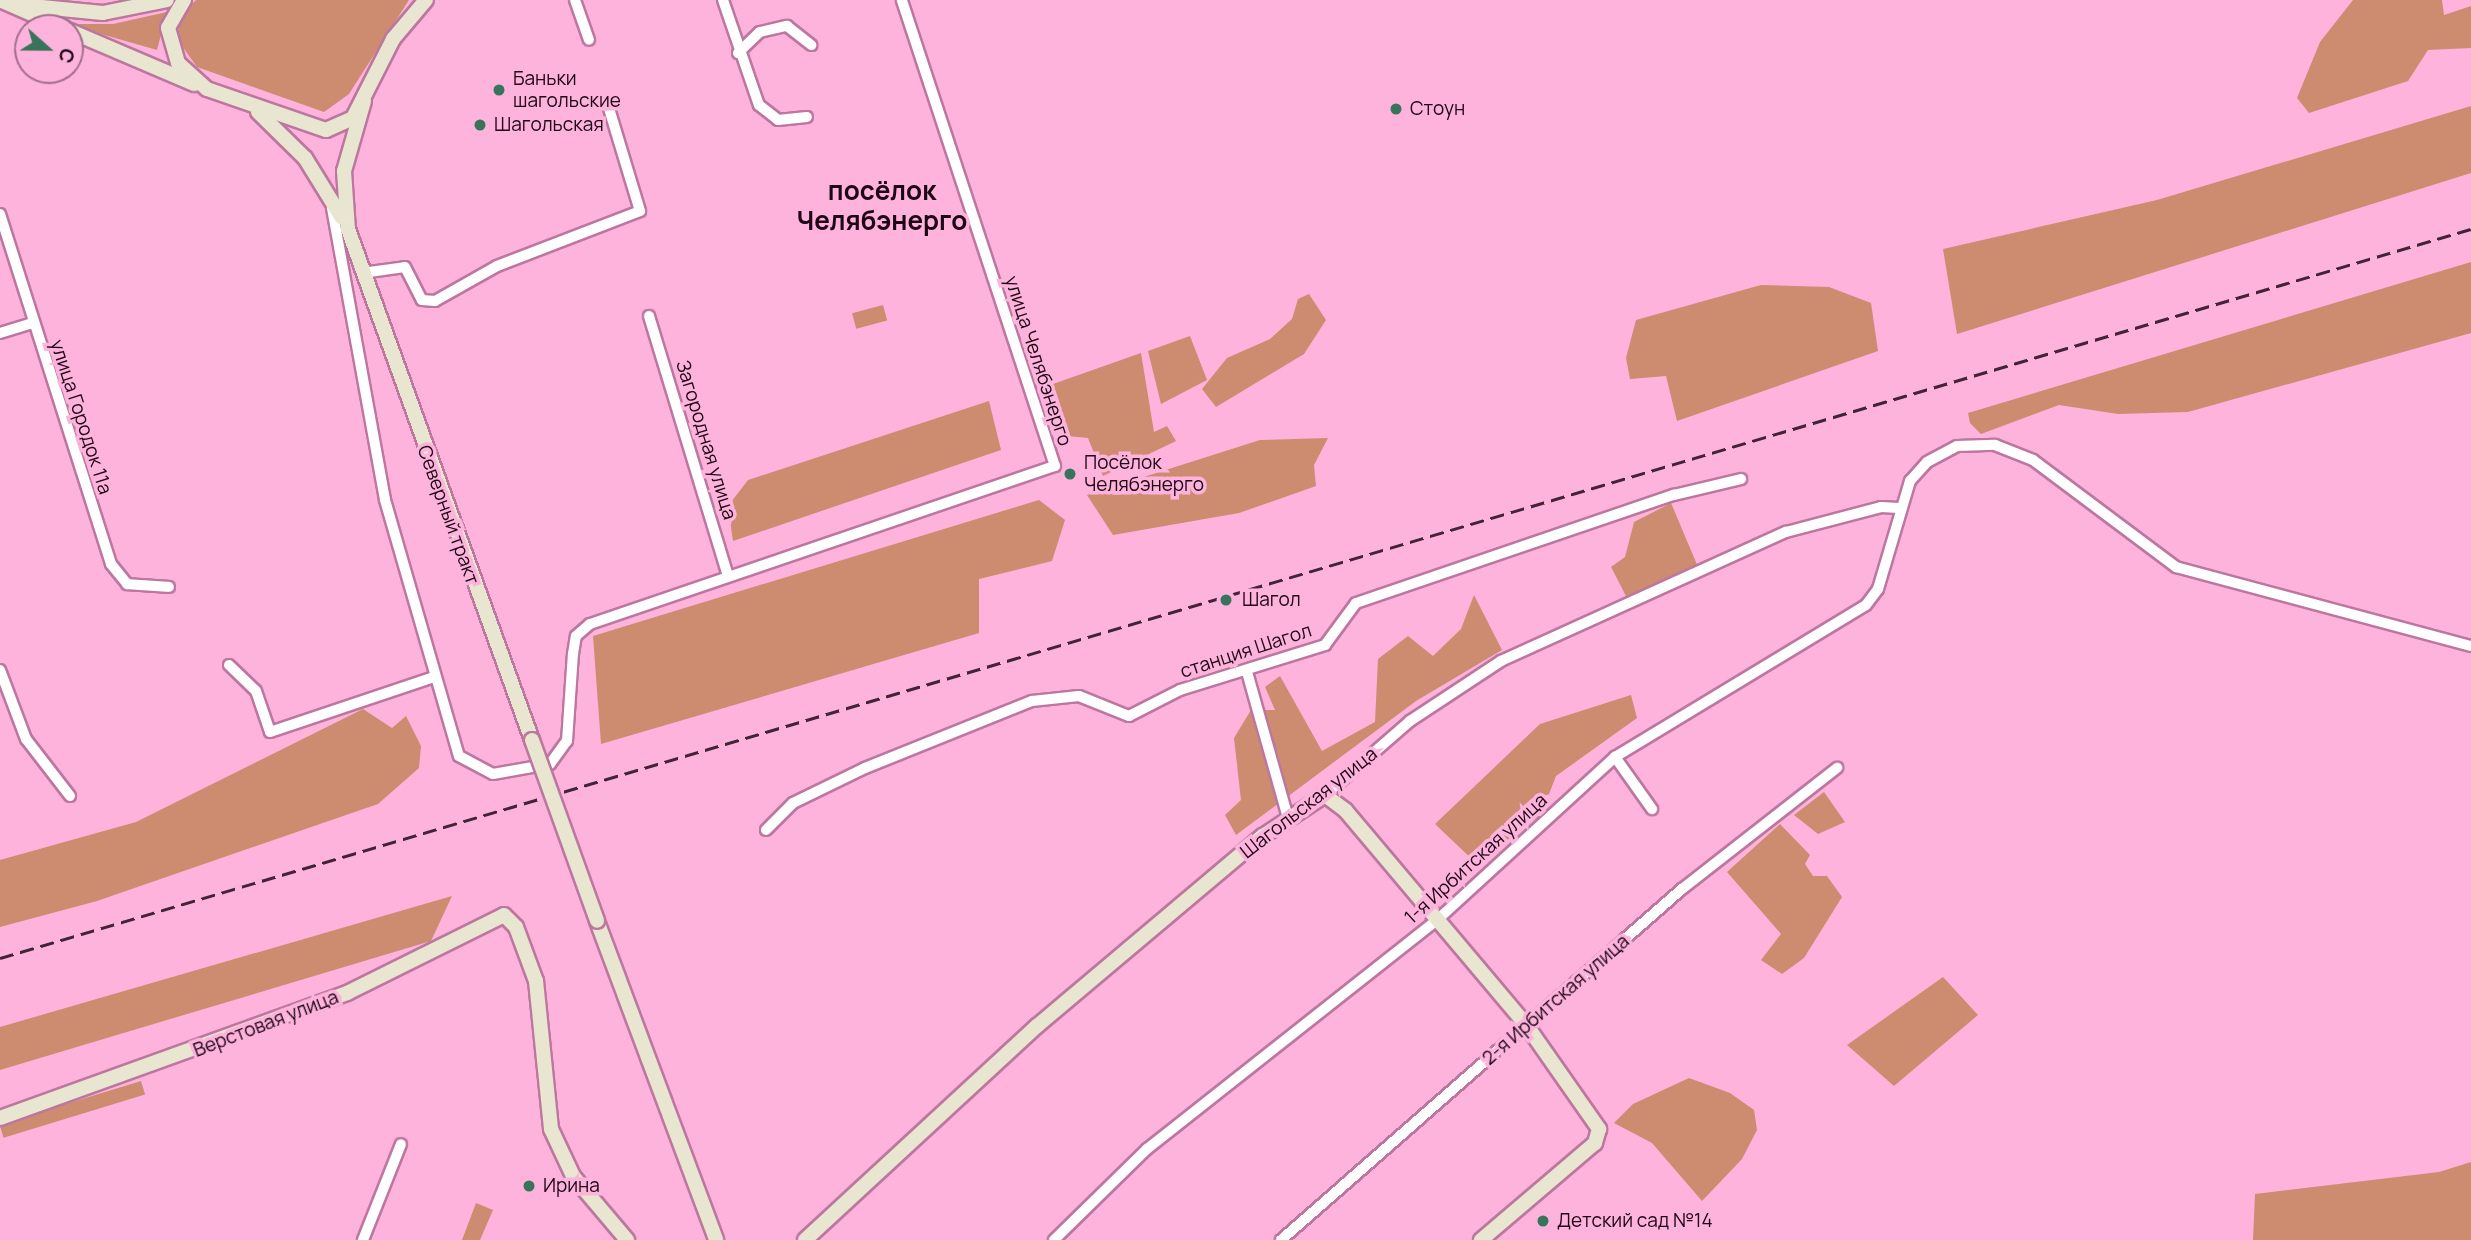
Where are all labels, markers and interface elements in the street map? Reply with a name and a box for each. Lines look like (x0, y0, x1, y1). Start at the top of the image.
north arrow (14, 14, 84, 84)
text: С (52, 45, 81, 67)
place label: Баньки шагольские (513, 68, 621, 112)
marker: Баньки шагольские (491, 82, 507, 98)
place label: Стоун (1410, 98, 1465, 120)
marker: Стоун (1388, 101, 1404, 117)
place label: Шагольская (494, 114, 604, 136)
marker: Шагольская (472, 117, 488, 133)
district label: посёлок Челябэнерго (797, 175, 967, 236)
street label: улица Челябэнерго (1000, 273, 1076, 449)
street label: улица Городок 11а (45, 337, 117, 497)
street label: Загородная улица (671, 358, 741, 522)
street label: Северный тракт (412, 442, 484, 588)
place label: Посёлок Челябэнерго (1084, 452, 1204, 496)
marker: Посёлок Челябэнерго (1062, 466, 1078, 482)
place label: Шагол (1242, 589, 1301, 611)
marker: Шагол (1216, 590, 1236, 610)
street label: станция Шагол (1177, 619, 1315, 683)
street label: Шагольская улица (1236, 743, 1382, 863)
street label: 1-я Ирбитская улица (1400, 789, 1552, 929)
street label: 2-я Ирбитская улица (1478, 930, 1634, 1070)
street label: Верстовая улица (190, 986, 342, 1062)
place label: Ирина (543, 1175, 600, 1197)
marker: Ирина (521, 1178, 537, 1194)
place label: Детский сад №14 (1557, 1210, 1713, 1232)
marker: Детский сад №14 (1535, 1213, 1551, 1229)

